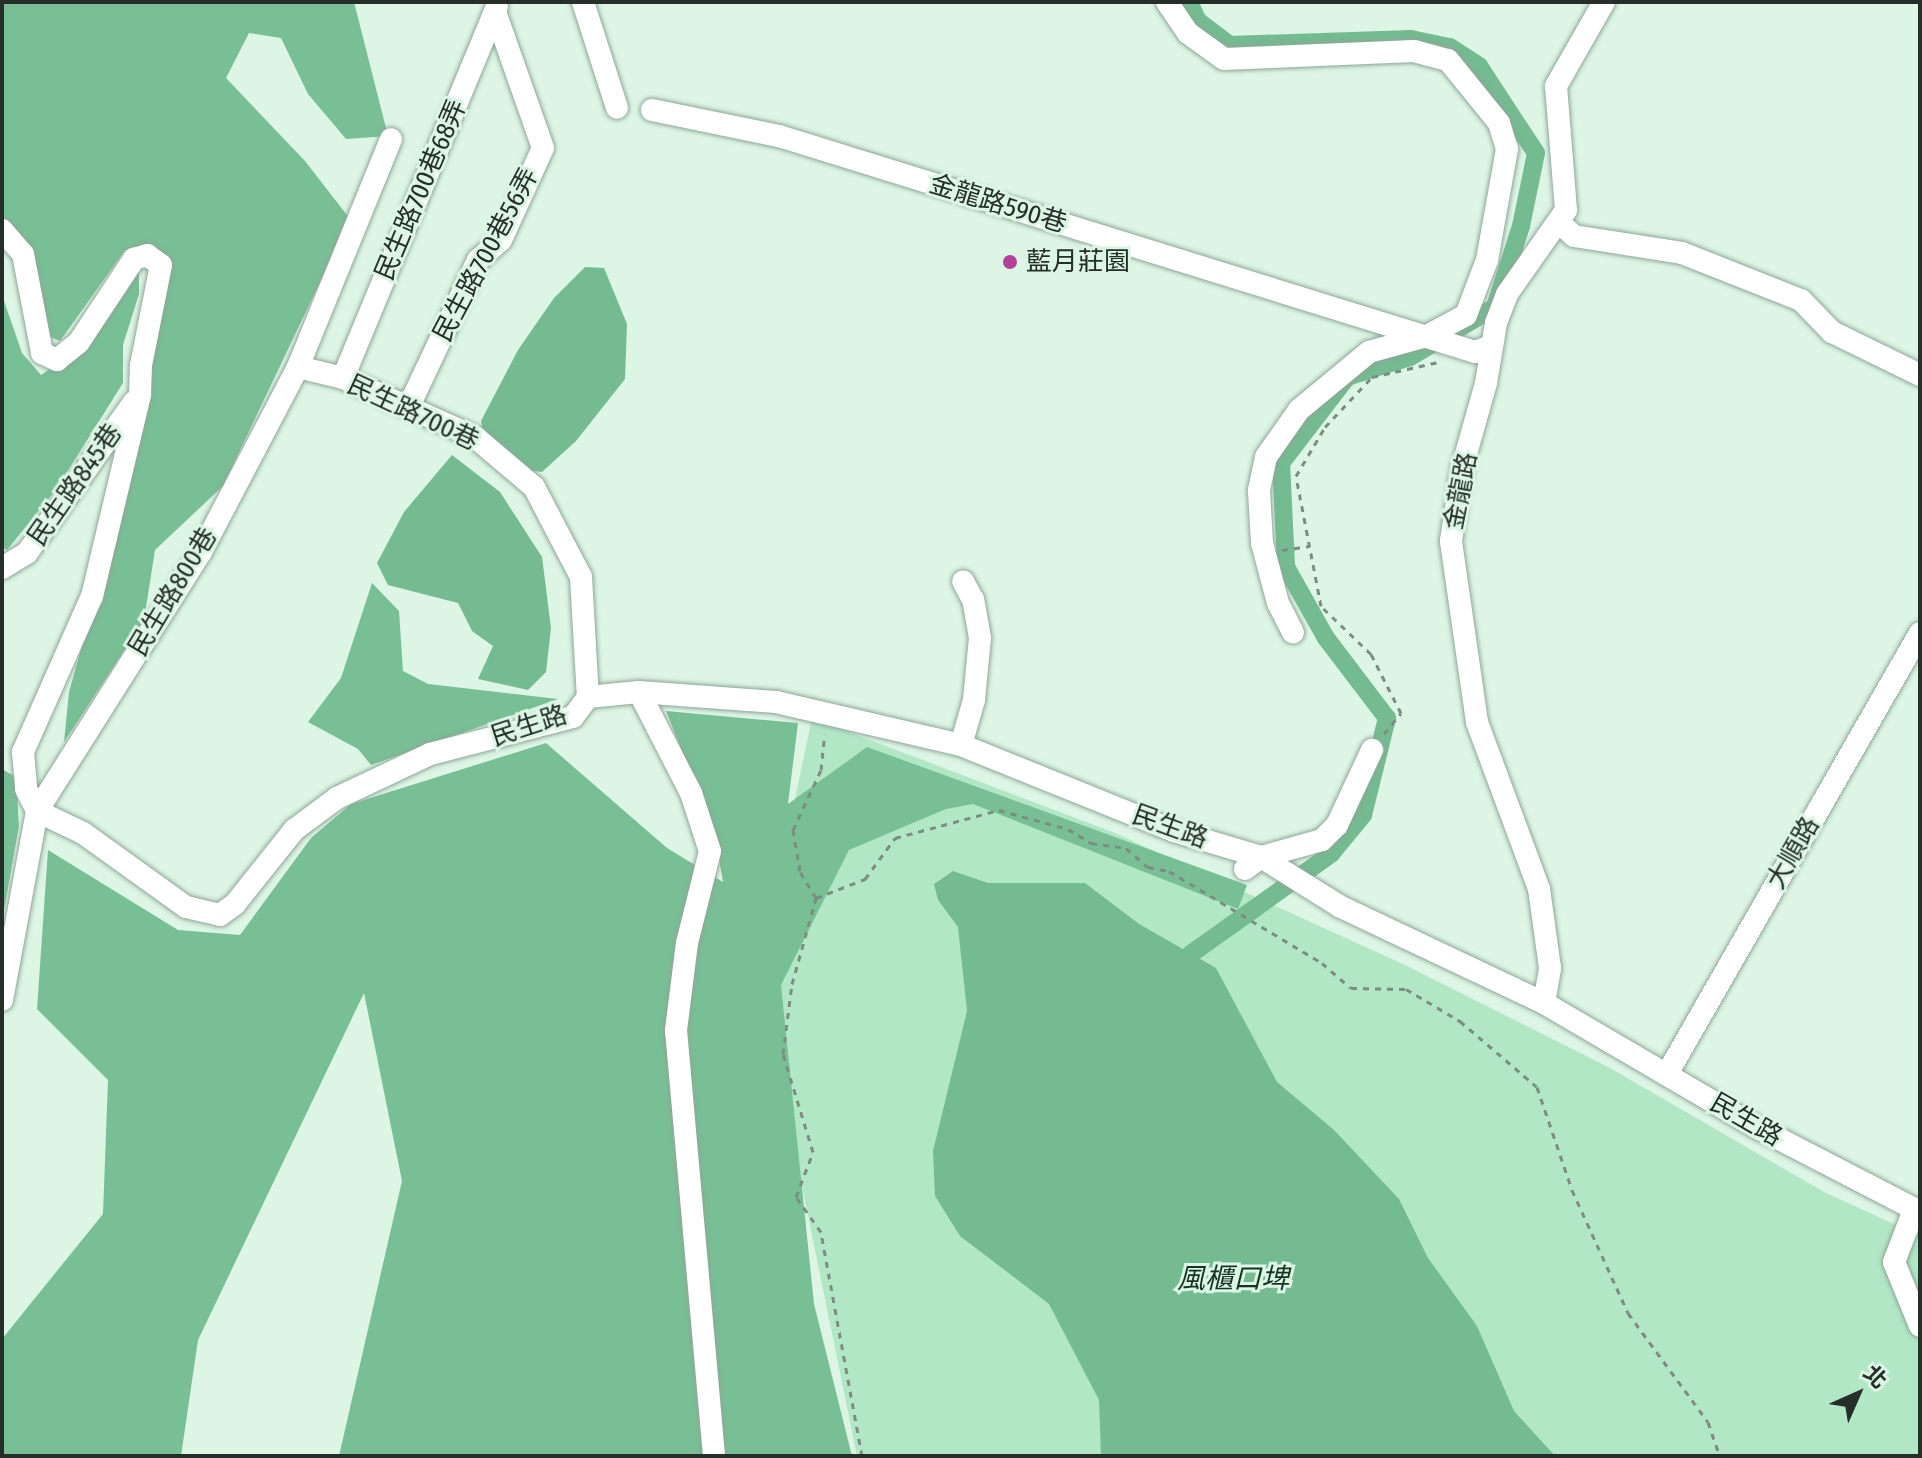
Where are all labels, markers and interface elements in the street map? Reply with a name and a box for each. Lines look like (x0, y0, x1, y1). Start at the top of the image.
street label: 民生路700巷68弄 (369, 95, 473, 285)
street label: 民生路700巷56弄 (427, 163, 545, 347)
street label: 金龍路590巷 (926, 168, 1070, 240)
place label: 藍月莊園 (1026, 246, 1130, 278)
marker: 藍月莊園 (1001, 253, 1019, 271)
street label: 民生路700巷 (342, 369, 484, 457)
street label: 民生路845巷 (22, 418, 128, 552)
street label: 金龍路 (1438, 450, 1484, 532)
street label: 民生路800巷 (123, 522, 223, 662)
street label: 民生路 (487, 699, 571, 753)
street label: 民生路 (1128, 799, 1212, 855)
street label: 大順路 (1760, 811, 1826, 895)
street label: 民生路 (1704, 1087, 1788, 1153)
water label: 風櫃口埤 (1177, 1262, 1289, 1296)
north arrow (1818, 1354, 1898, 1434)
text: 北 (1858, 1359, 1893, 1394)

